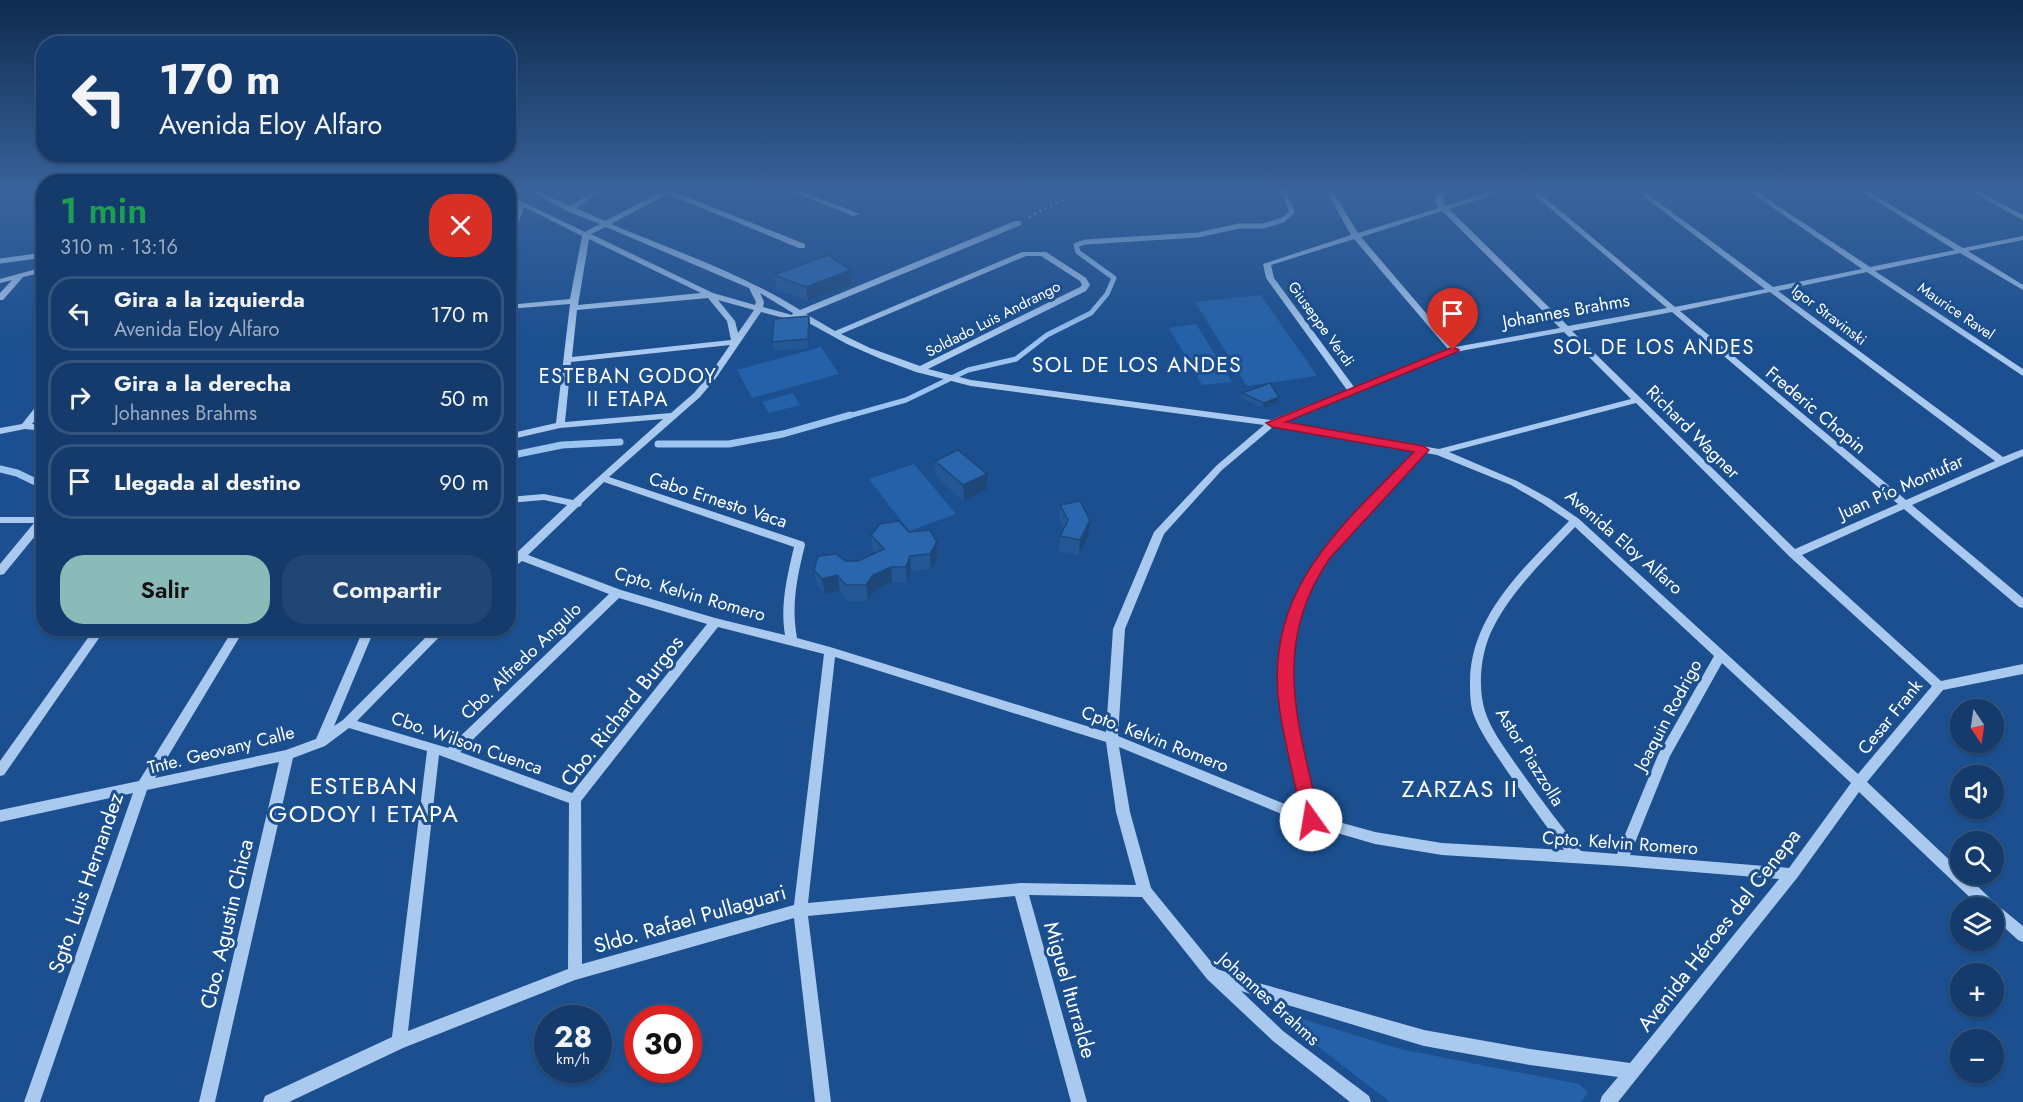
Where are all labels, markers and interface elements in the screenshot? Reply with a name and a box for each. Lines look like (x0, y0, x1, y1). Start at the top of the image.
text: 170 m (159, 49, 281, 110)
icon: left (60, 60, 138, 138)
text: Avenida Eloy Alfaro (159, 105, 382, 144)
text: 1 min (60, 184, 147, 236)
button: close (429, 194, 492, 257)
text: 310 m · 13:16 (60, 233, 178, 262)
street label: Soldado Luis Andrango (922, 275, 1064, 363)
street label: Giuseppe Verdi (1283, 277, 1359, 371)
street label: Maurice Ravel (1913, 277, 1999, 345)
street label: Igor Stravinski (1787, 279, 1871, 351)
text: Gira a la izquierda (114, 283, 305, 315)
street label: Johannes Brahms (1498, 287, 1632, 335)
pin (1427, 288, 1478, 350)
icon: left (63, 297, 96, 330)
icon: arrive (1436, 297, 1469, 330)
text: 170 m (431, 298, 489, 330)
text: Avenida Eloy Alfaro (114, 315, 279, 344)
district label: SOL DE LOS ANDES (1553, 333, 1755, 362)
district label: SOL DE LOS ANDES (1032, 350, 1242, 380)
street label: Frederic Chopin (1760, 360, 1872, 460)
district label: ESTEBAN GODOY II ETAPA (539, 362, 717, 414)
text: Gira a la derecha (114, 367, 291, 399)
street label: Richard Wagner (1640, 379, 1746, 485)
icon: right (63, 381, 96, 414)
text: 50 m (440, 382, 489, 414)
text: Johannes Brahms (114, 399, 257, 428)
street label: Juan Pío Montufar (1832, 447, 1969, 527)
icon: arrive (63, 465, 96, 498)
street label: Cabo Ernesto Vaca (645, 465, 791, 535)
text: Llegada al destino (114, 466, 301, 498)
text: 90 m (439, 466, 489, 498)
street label: Avenida Eloy Alfaro (1559, 483, 1689, 601)
button: Salir (60, 555, 270, 624)
button: Compartir (282, 555, 492, 624)
street label: Cpto. Kelvin Romero (611, 560, 769, 628)
street label: Cbo. Alfredo Angulo (455, 596, 587, 726)
street label: Cbo. Richard Burgos (553, 629, 691, 793)
street label: Joaquin Rodrigo (1627, 654, 1708, 777)
street label: Cesar Frank (1852, 674, 1928, 760)
street label: Cpto. Kelvin Romero (1077, 699, 1233, 779)
north arrow (1950, 699, 2004, 753)
map controls (1950, 699, 2004, 1083)
street label: Astor Piazzolla (1489, 703, 1571, 811)
street label: Cbo. Wilson Cuenca (388, 705, 546, 781)
street label: Tnte. Geovany Calle (145, 719, 297, 781)
button: sound (1950, 765, 2004, 819)
district label: ESTEBAN GODOY I ETAPA (269, 768, 459, 831)
district label: ZARZAS II (1402, 771, 1518, 806)
street label: Sgto. Luis Hernandez (41, 788, 131, 977)
position arrow (1279, 788, 1343, 852)
street label: Avenida Héroes del Cenepa (1630, 822, 1808, 1038)
street label: Cpto. Kelvin Romero (1541, 825, 1699, 861)
button: search (1950, 831, 2004, 885)
street label: Cbo. Agustin Chica (193, 836, 261, 1012)
street label: Sldo. Rafael Pullaguari (590, 877, 790, 961)
button: layers (1950, 897, 2004, 951)
street label: Miguel Iturralde (1036, 918, 1104, 1062)
street label: Johannes Brahms (1211, 945, 1326, 1052)
button: + (1950, 963, 2004, 1017)
speed limit sign: 30 (624, 1005, 702, 1083)
text: 28 (554, 1015, 592, 1058)
button: − (1950, 1029, 2004, 1083)
text: km/h (556, 1048, 590, 1070)

